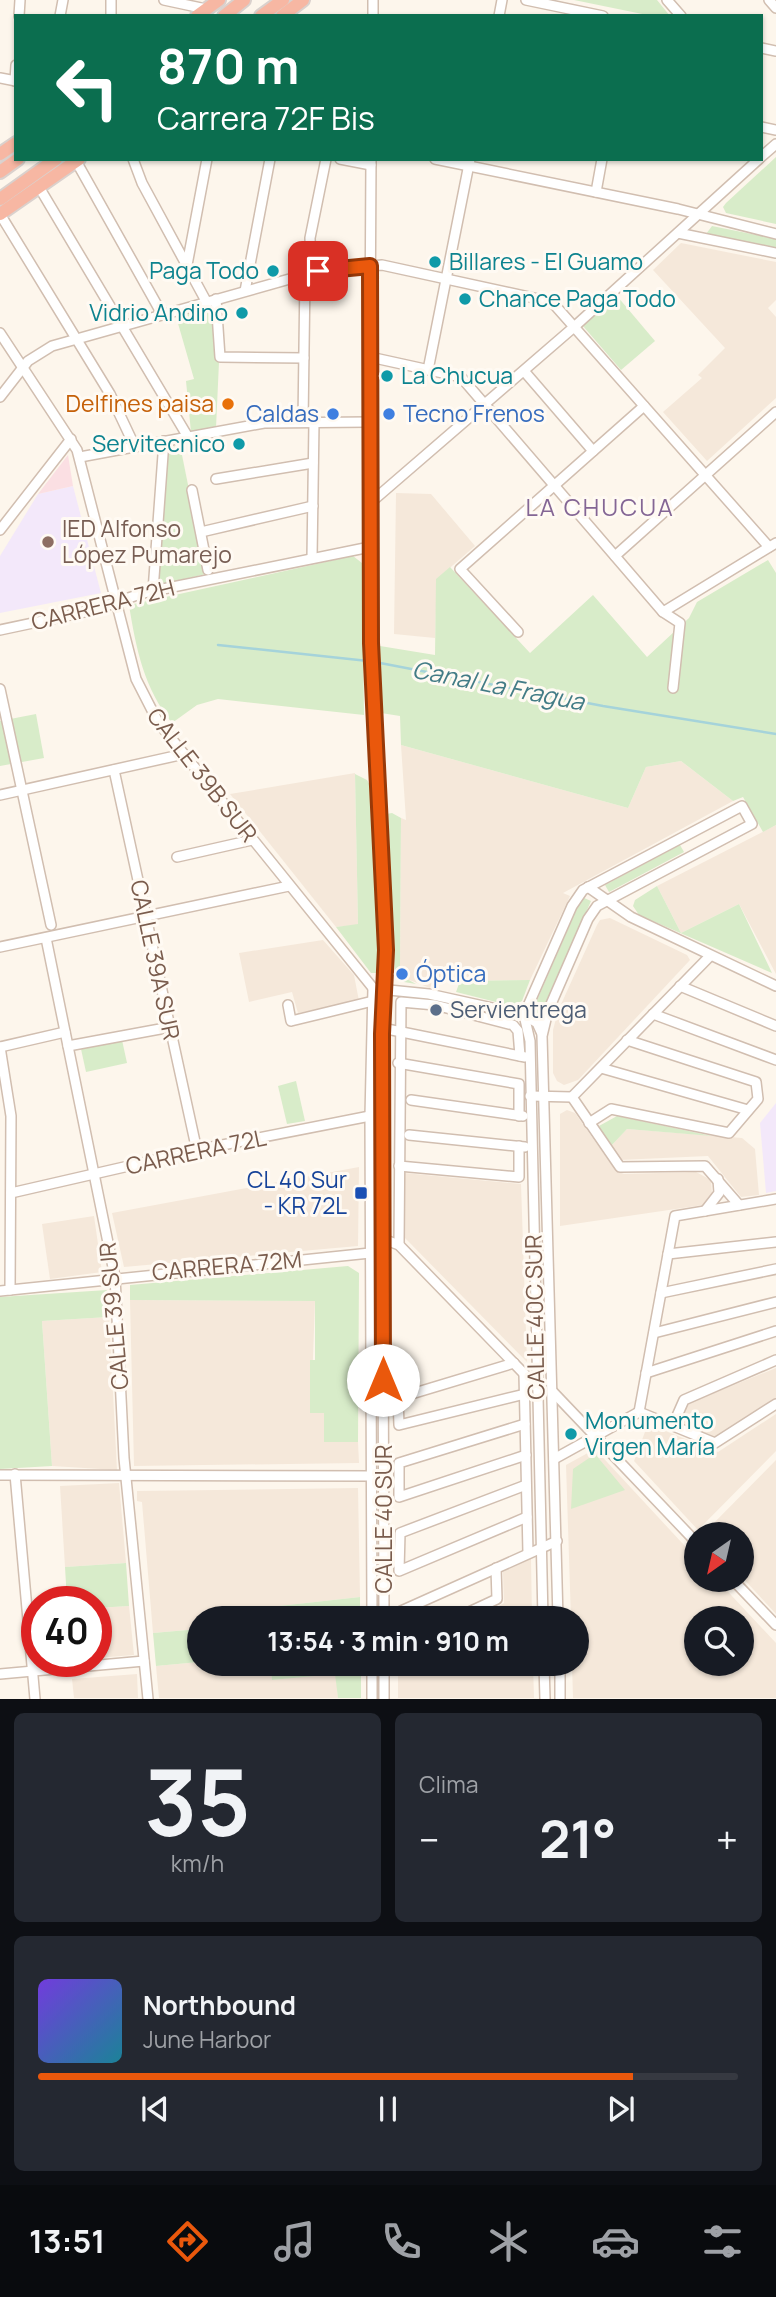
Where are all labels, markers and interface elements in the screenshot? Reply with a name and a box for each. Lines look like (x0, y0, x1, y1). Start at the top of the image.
text: 870 m (157, 32, 299, 99)
icon: left (42, 42, 133, 133)
text: Carrera 72F Bis (157, 96, 375, 140)
pin (288, 241, 348, 301)
place label: Billares - El Guamo (449, 245, 643, 277)
icon: arrive (299, 252, 337, 290)
place label: Paga Todo (149, 254, 259, 286)
marker: Billares - El Guamo (427, 254, 443, 270)
marker: Paga Todo (265, 263, 281, 279)
place label: Chance Paga Todo (479, 282, 676, 314)
marker: Chance Paga Todo (457, 291, 473, 307)
place label: Vidrio Andino (89, 296, 228, 328)
marker: Vidrio Andino (234, 305, 250, 321)
place label: La Chucua (401, 359, 513, 391)
marker: La Chucua (379, 368, 395, 384)
place label: Delfines paisa (66, 387, 214, 419)
marker: Delfines paisa (220, 396, 236, 412)
place label: Caldas (246, 397, 319, 429)
place label: Tecno Frenos (403, 397, 545, 429)
marker: Caldas (325, 406, 341, 422)
marker: Tecno Frenos (381, 406, 397, 422)
place label: Servitecnico (92, 427, 225, 459)
marker: Servitecnico (231, 436, 247, 452)
district label: LA CHUCUA (525, 490, 675, 523)
place label: IED Alfonso López Pumarejo (62, 512, 232, 570)
marker: IED Alfonso López Pumarejo (40, 534, 56, 550)
street label: CARRERA 72H (28, 571, 178, 637)
water label: Canal La Fragua (410, 652, 589, 718)
street label: CALLE 39B SUR (140, 701, 265, 848)
street label: CALLE 39A SUR (123, 877, 189, 1043)
place label: Óptica (416, 957, 486, 989)
marker: Óptica (394, 966, 410, 982)
place label: Servientrega (450, 993, 587, 1025)
marker: Servientrega (428, 1002, 444, 1018)
street label: CARRERA 72L (123, 1120, 269, 1182)
place label: CL 40 Sur - KR 72L (247, 1163, 347, 1221)
marker: CL 40 Sur - KR 72L (353, 1185, 369, 1201)
street label: CALLE 40C SUR (517, 1234, 551, 1400)
street label: CALLE 39 SUR (91, 1241, 135, 1391)
street label: CARRERA 72M (151, 1243, 303, 1287)
position arrow (346, 1343, 420, 1417)
place label: Monumento Virgen María (585, 1404, 715, 1462)
marker: Monumento Virgen María (563, 1426, 579, 1442)
street label: CALLE 40 SUR (367, 1445, 399, 1593)
north arrow (684, 1522, 754, 1592)
map controls (684, 1522, 754, 1676)
speed limit sign: 40 (21, 1586, 112, 1677)
button: search (684, 1606, 754, 1676)
text: 13:54 · 3 min · 910 m (267, 1623, 509, 1659)
text: 35 (144, 1739, 251, 1863)
text: Clima (419, 1768, 478, 1800)
text: 21° (539, 1803, 616, 1874)
text: − (419, 1813, 440, 1865)
text: + (716, 1813, 738, 1865)
text: km/h (171, 1847, 224, 1879)
text: Northbound (143, 1987, 296, 2023)
text: June Harbor (143, 2023, 271, 2055)
icon: previous (136, 2090, 174, 2128)
icon: pause (369, 2090, 407, 2128)
icon: next (602, 2090, 640, 2128)
icon: directions (163, 2217, 212, 2266)
icon: music (270, 2217, 319, 2266)
icon: phone (377, 2217, 426, 2266)
icon: climate (484, 2217, 533, 2266)
icon: car (591, 2217, 640, 2266)
icon: filters (698, 2217, 747, 2266)
text: 13:51 (29, 2219, 105, 2263)

